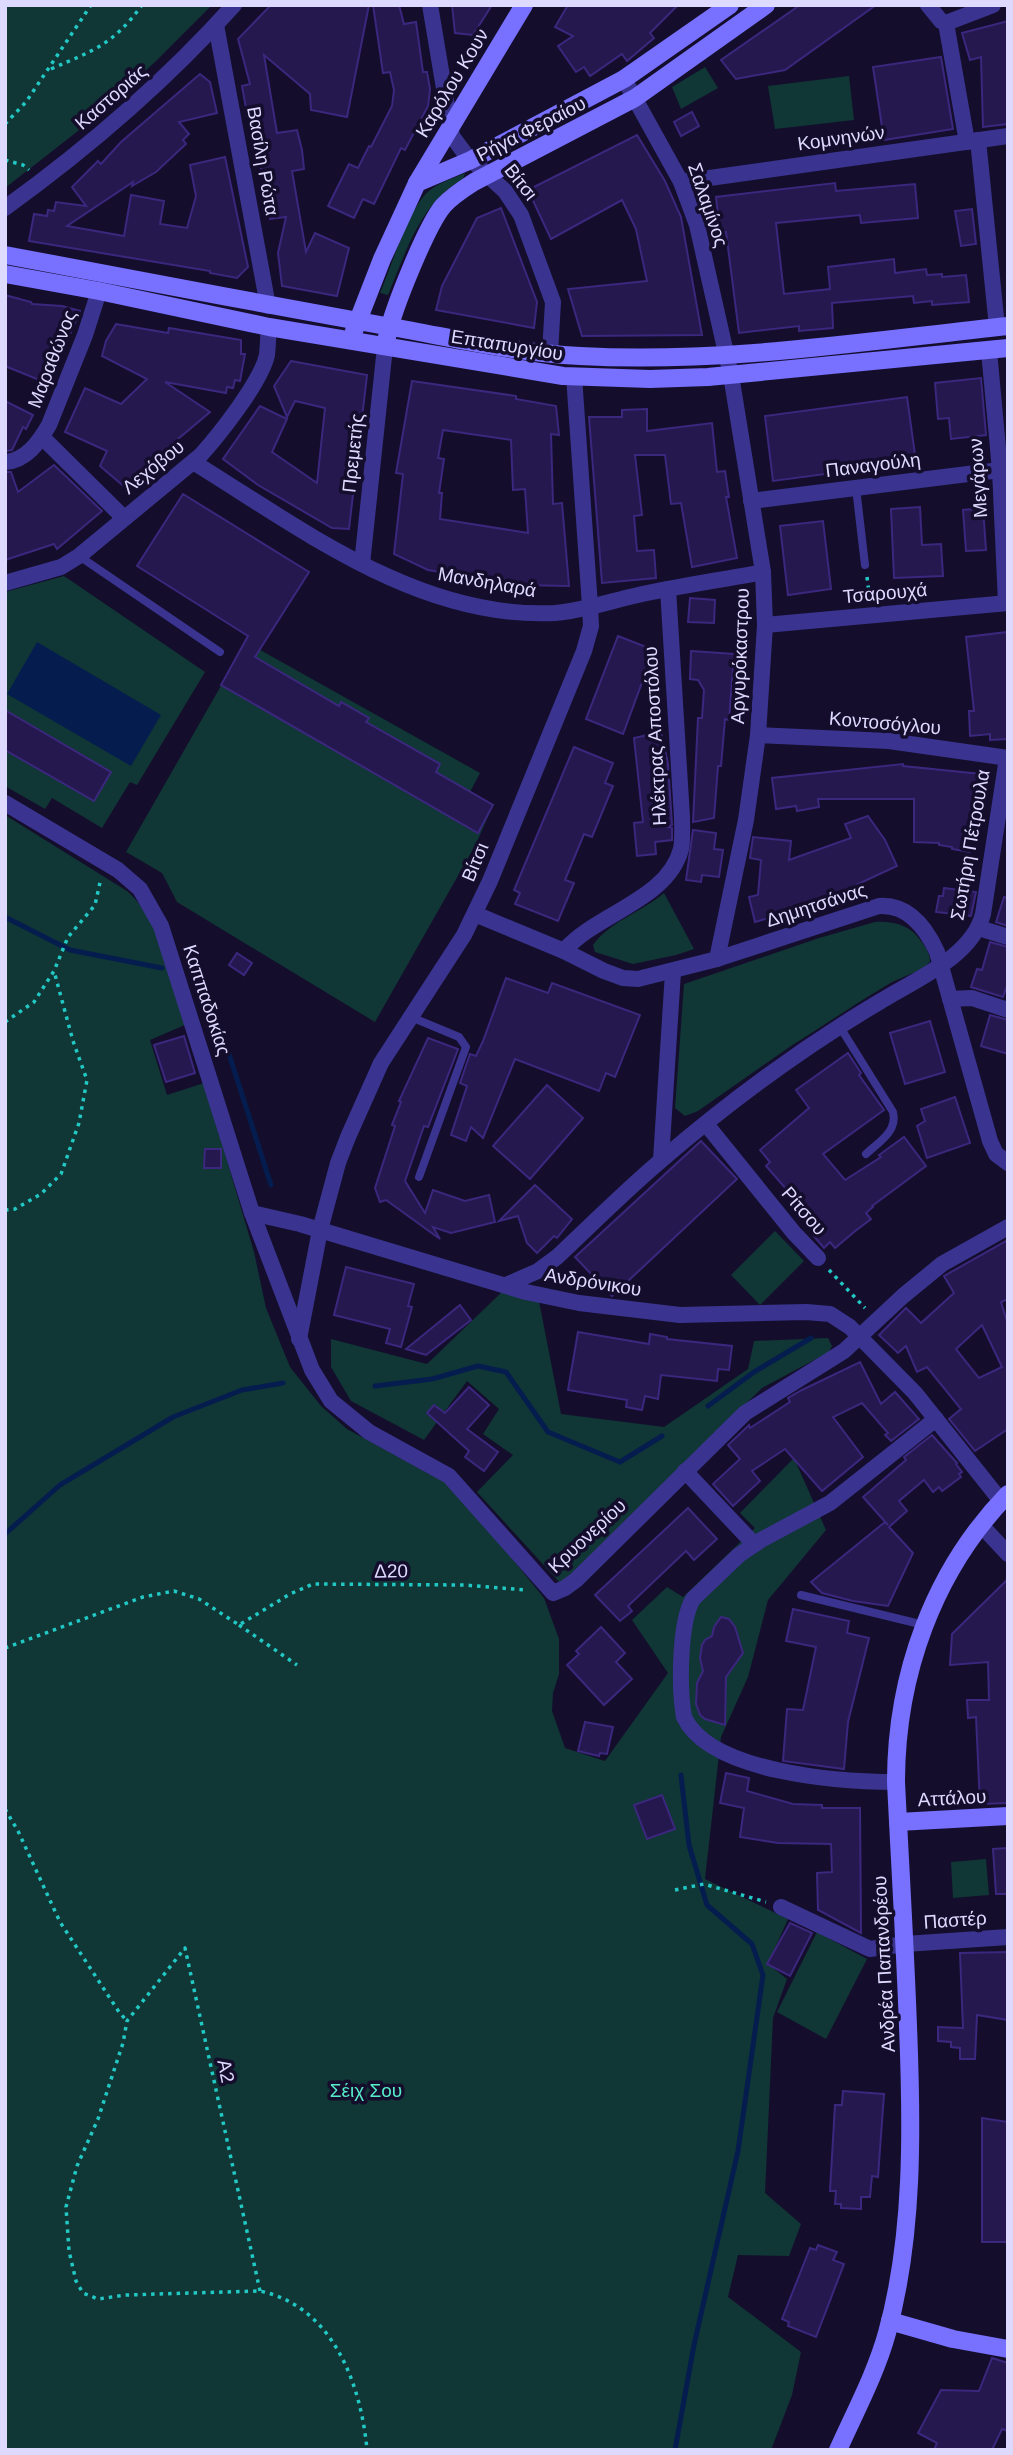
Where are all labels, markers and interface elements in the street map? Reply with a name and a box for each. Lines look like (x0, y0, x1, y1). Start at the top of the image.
street label: Καρόλου Κουν (411, 25, 493, 141)
street label: Καστοριάς (71, 60, 151, 134)
street label: Ρήγα Φεραίου (473, 92, 589, 166)
street label: Βασίλη Ρώτα (243, 105, 283, 217)
street label: Κομνηνών (796, 121, 886, 155)
street label: Βίτσι (500, 160, 542, 204)
street label: Σαλαμίνος (684, 160, 732, 250)
street label: Μαραθώνος (24, 307, 80, 411)
street label: Επταπυργίου (450, 326, 564, 364)
street label: Πρεμετής (338, 412, 368, 494)
street label: Λεχόβου (118, 436, 188, 498)
street label: Μεγάρων (965, 437, 991, 519)
street label: Παναγούλη (824, 449, 922, 481)
street label: Μανδηλαρά (436, 563, 538, 601)
street label: Τσαρουχά (842, 579, 928, 607)
street label: Αργυρόκαστρου (727, 588, 753, 724)
street label: Ηλέκτρας Αποστόλου (640, 646, 670, 826)
street label: Κοντοσόγλου (828, 708, 942, 738)
street label: Σωτήρη Πέτρουλα (946, 768, 994, 922)
street label: Βίτσι (458, 839, 492, 885)
street label: Δημητσάνας (763, 879, 869, 931)
street label: Καππαδοκίας (179, 942, 235, 1058)
street label: Ρίτσου (777, 1183, 831, 1239)
street label: Ανδρόνικου (543, 1264, 643, 1300)
street label: Κρυονερίου (544, 1495, 630, 1577)
street label: Δ20 (374, 1560, 408, 1582)
street label: Αττάλου (917, 1786, 987, 1810)
street label: Ανδρέα Παπανδρέου (869, 1875, 899, 2053)
street label: Παστέρ (923, 1907, 987, 1933)
street label: A2 (213, 2057, 239, 2085)
park label: Σέιχ Σου (330, 2080, 402, 2101)

